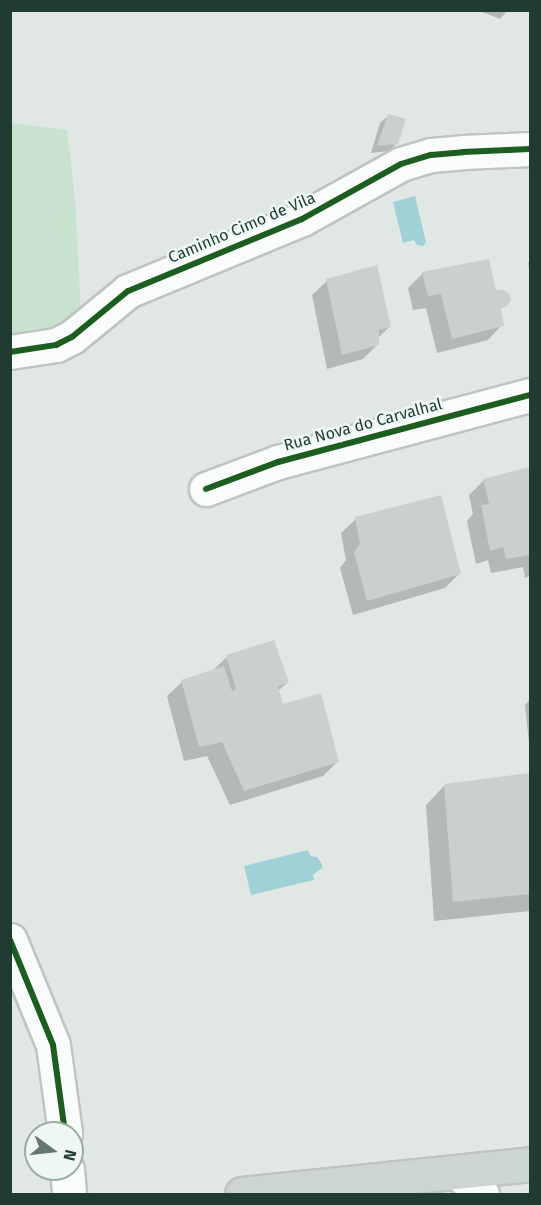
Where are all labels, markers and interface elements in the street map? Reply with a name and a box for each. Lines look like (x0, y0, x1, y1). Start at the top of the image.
street label: Caminho Cimo de Vila (165, 188, 319, 268)
street label: Rua Nova do Carvalhal (282, 395, 444, 455)
north arrow (24, 1121, 84, 1181)
text: N (59, 1148, 80, 1163)

